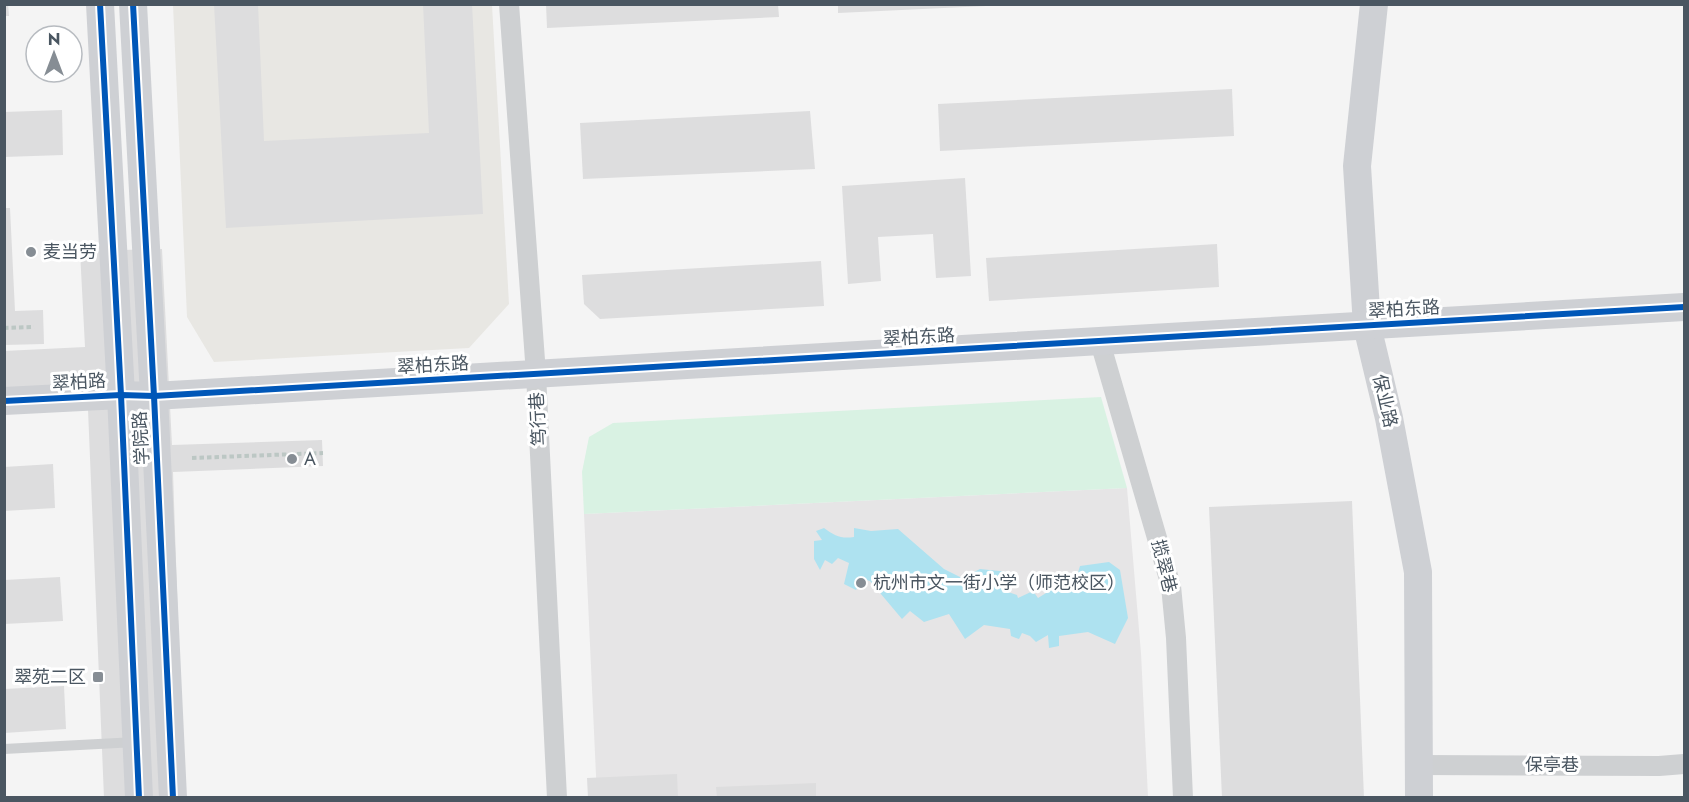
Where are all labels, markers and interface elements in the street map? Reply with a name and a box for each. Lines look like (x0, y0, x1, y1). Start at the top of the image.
north arrow (24, 24, 84, 84)
text: N (48, 28, 60, 51)
place label: 麦当劳 (43, 239, 97, 265)
marker: 麦当劳 (24, 245, 38, 259)
street label: 翠柏东路 (1367, 294, 1441, 324)
street label: 翠柏东路 (882, 322, 956, 352)
street label: 翠柏东路 (396, 350, 470, 380)
street label: 翠柏路 (51, 368, 107, 396)
street label: 保业路 (1366, 372, 1404, 430)
street label: 笃行巷 (524, 391, 552, 447)
street label: 学院路 (127, 410, 155, 466)
place label: A (304, 446, 316, 472)
marker: A (285, 452, 299, 466)
street label: 揽翠巷 (1145, 537, 1183, 595)
place label: 杭州市文一街小学（师范校区） (873, 570, 1125, 596)
marker: 杭州市文一街小学（师范校区） (854, 576, 868, 590)
place label: 翠苑二区 (14, 664, 86, 690)
marker: 翠苑二区 (91, 670, 105, 684)
street label: 保亭巷 (1525, 752, 1579, 778)

